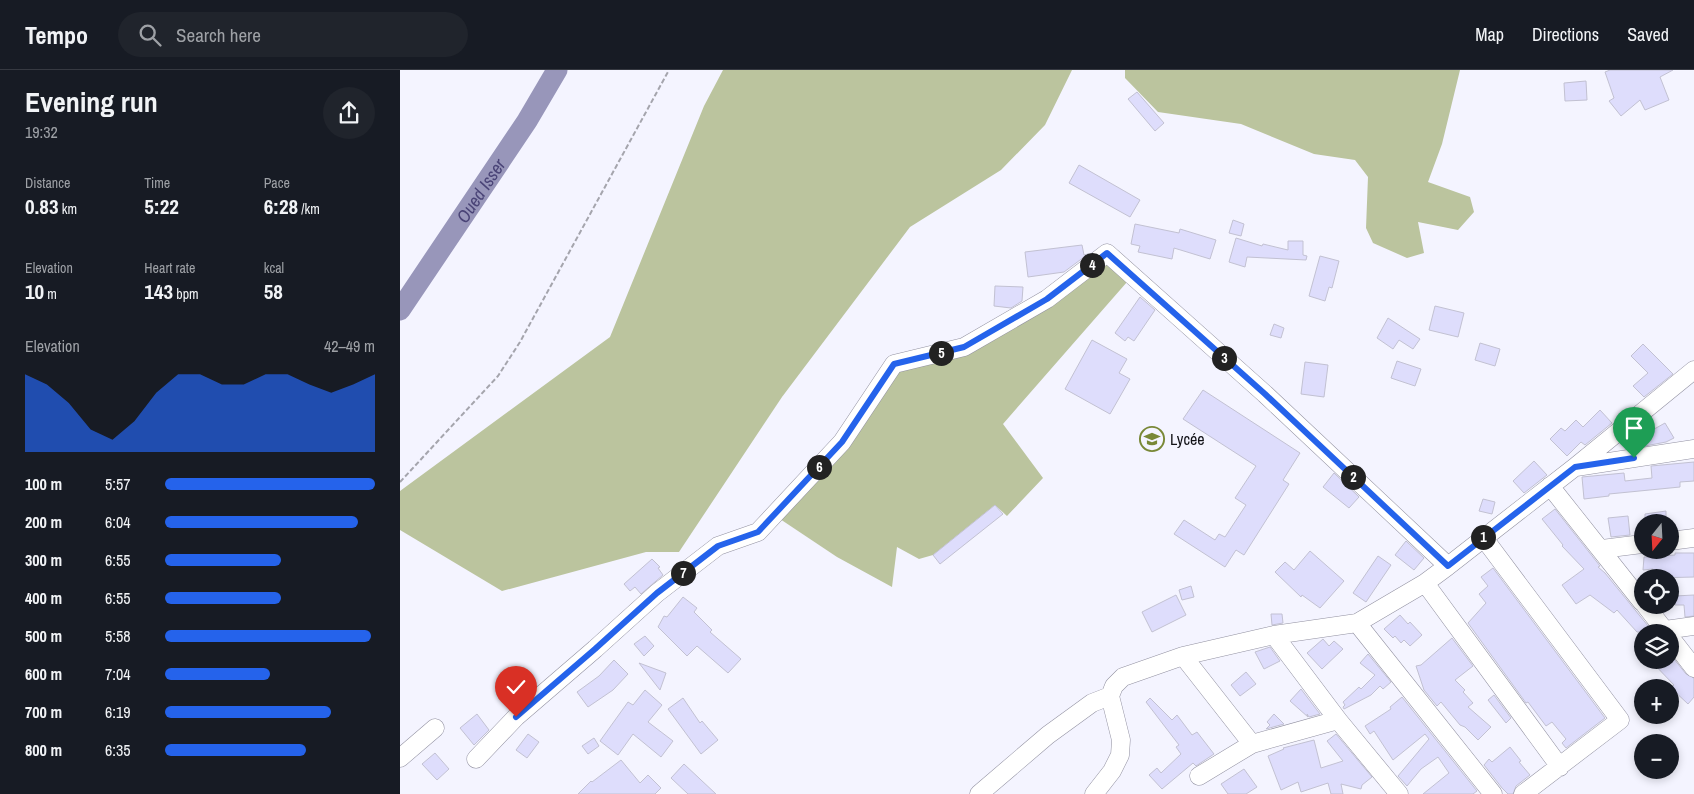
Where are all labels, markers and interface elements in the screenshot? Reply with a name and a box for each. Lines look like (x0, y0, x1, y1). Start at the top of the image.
search box (118, 12, 468, 57)
text: Tempo (25, 19, 88, 51)
icon: search (136, 21, 164, 49)
text: Search here (176, 22, 261, 48)
text: Map (1475, 22, 1504, 47)
text: Directions (1532, 22, 1599, 47)
text: Saved (1627, 22, 1669, 47)
text: Evening run (25, 83, 158, 121)
button: share (323, 87, 375, 139)
text: 19:32 (25, 121, 58, 143)
water label: Oued Isser (450, 153, 511, 227)
text: Distance (25, 174, 70, 192)
text: Time (144, 174, 170, 192)
text: Pace (264, 174, 290, 192)
text: 0.83 (25, 192, 59, 221)
text: 5:22 (144, 192, 179, 221)
text: 6:28 (264, 192, 298, 221)
text: km (59, 200, 77, 218)
text: /km (298, 200, 320, 218)
pin: 4 (1080, 252, 1104, 278)
text: 4 (1089, 256, 1096, 274)
text: Elevation (25, 259, 73, 277)
text: Heart rate (144, 259, 195, 277)
text: kcal (264, 259, 284, 277)
text: 10 (25, 277, 44, 306)
text: 143 (144, 277, 173, 306)
text: 58 (264, 277, 283, 306)
text: m (44, 285, 57, 303)
text: bpm (173, 285, 199, 303)
text: Elevation (25, 335, 80, 357)
text: 42–49 m (324, 335, 375, 357)
pin: 5 (928, 340, 954, 366)
text: 5 (938, 344, 945, 362)
pin: 3 (1212, 346, 1236, 370)
text: 3 (1221, 349, 1228, 367)
pin (1613, 407, 1655, 458)
icon: arrive (1620, 414, 1648, 442)
school or university icon: Lycée (1139, 426, 1165, 452)
place label: Lycée (1170, 428, 1205, 450)
pin: 6 (806, 454, 832, 480)
text: 6 (816, 458, 823, 476)
pin: 2 (1340, 464, 1366, 490)
text: 2 (1350, 468, 1357, 486)
text: 100 m (25, 473, 62, 495)
text: 5:57 (105, 473, 131, 495)
text: 200 m (25, 511, 62, 533)
text: 6:04 (105, 511, 131, 533)
north arrow (1634, 514, 1679, 559)
map controls (1634, 514, 1679, 779)
pin: 1 (1470, 524, 1496, 550)
text: 1 (1480, 528, 1487, 546)
text: 300 m (25, 549, 62, 571)
text: 6:55 (105, 549, 131, 571)
pin: 7 (670, 560, 696, 586)
text: 7 (680, 564, 687, 582)
button: locate (1634, 569, 1679, 614)
text: 400 m (25, 587, 62, 609)
text: 6:55 (105, 587, 131, 609)
button: layers (1634, 624, 1679, 669)
text: 500 m (25, 625, 62, 647)
text: 5:58 (105, 625, 131, 647)
text: 600 m (25, 663, 62, 685)
text: 7:04 (105, 663, 131, 685)
pin (495, 666, 537, 717)
icon: check (502, 673, 530, 701)
button: + (1634, 679, 1679, 724)
text: 700 m (25, 701, 62, 723)
text: 6:19 (105, 701, 131, 723)
button: − (1634, 734, 1679, 779)
text: 800 m (25, 739, 62, 761)
text: 6:35 (105, 739, 131, 761)

